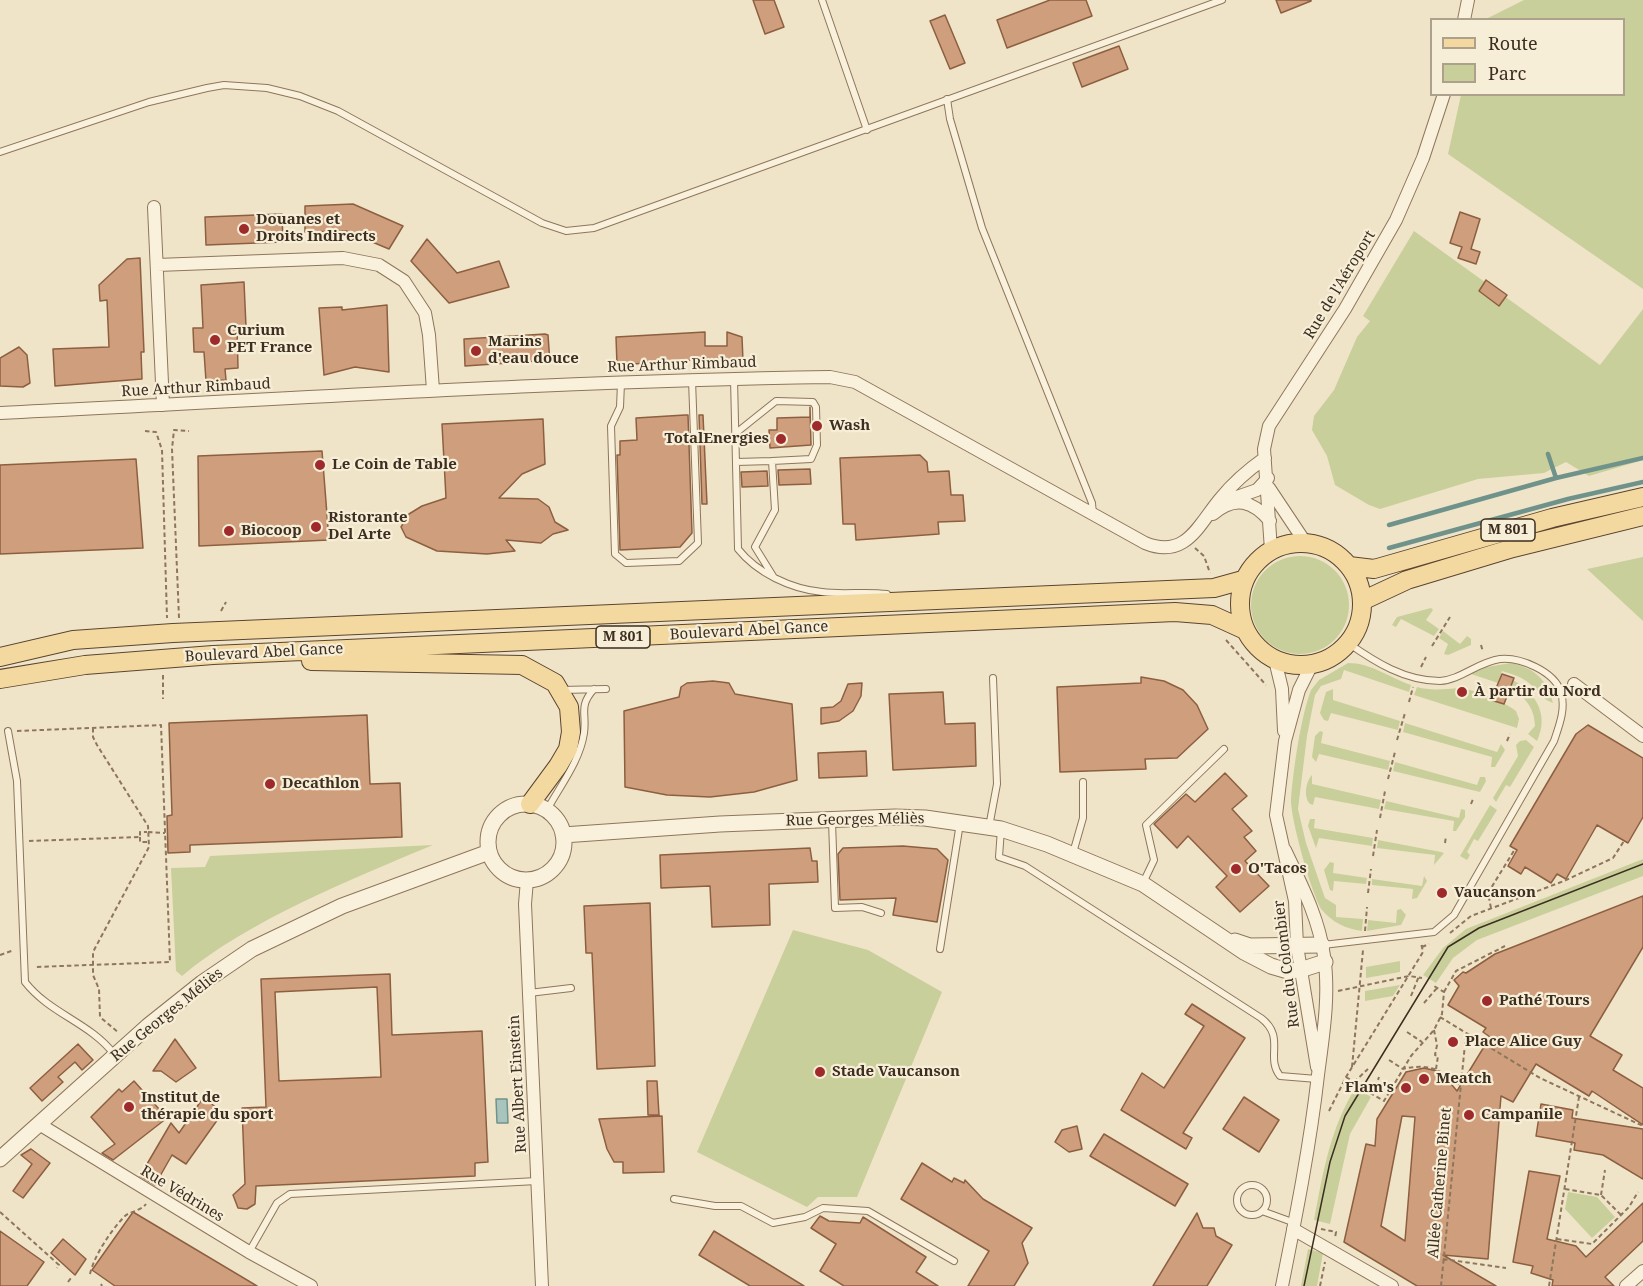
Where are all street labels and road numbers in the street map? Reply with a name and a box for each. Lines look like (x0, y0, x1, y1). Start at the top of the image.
street label: Rue de l'Aéroport (1301, 227, 1379, 343)
street label: Rue Arthur Rimbaud (607, 353, 757, 377)
street label: Rue Arthur Rimbaud (121, 375, 271, 401)
road number: M 801 (1481, 519, 1535, 541)
street label: Boulevard Abel Gance (669, 618, 829, 644)
road number: M 801 (596, 626, 650, 648)
street label: Boulevard Abel Gance (184, 640, 344, 666)
street label: Rue Georges Méliès (785, 810, 925, 830)
street label: Rue du Colombier (1270, 899, 1304, 1029)
street label: Rue Georges Méliès (107, 964, 227, 1066)
street label: Rue Albert Einstein (505, 1014, 531, 1154)
street label: Allée Catherine Binet (1424, 1107, 1456, 1259)
street label: Rue Védrines (137, 1162, 227, 1226)

